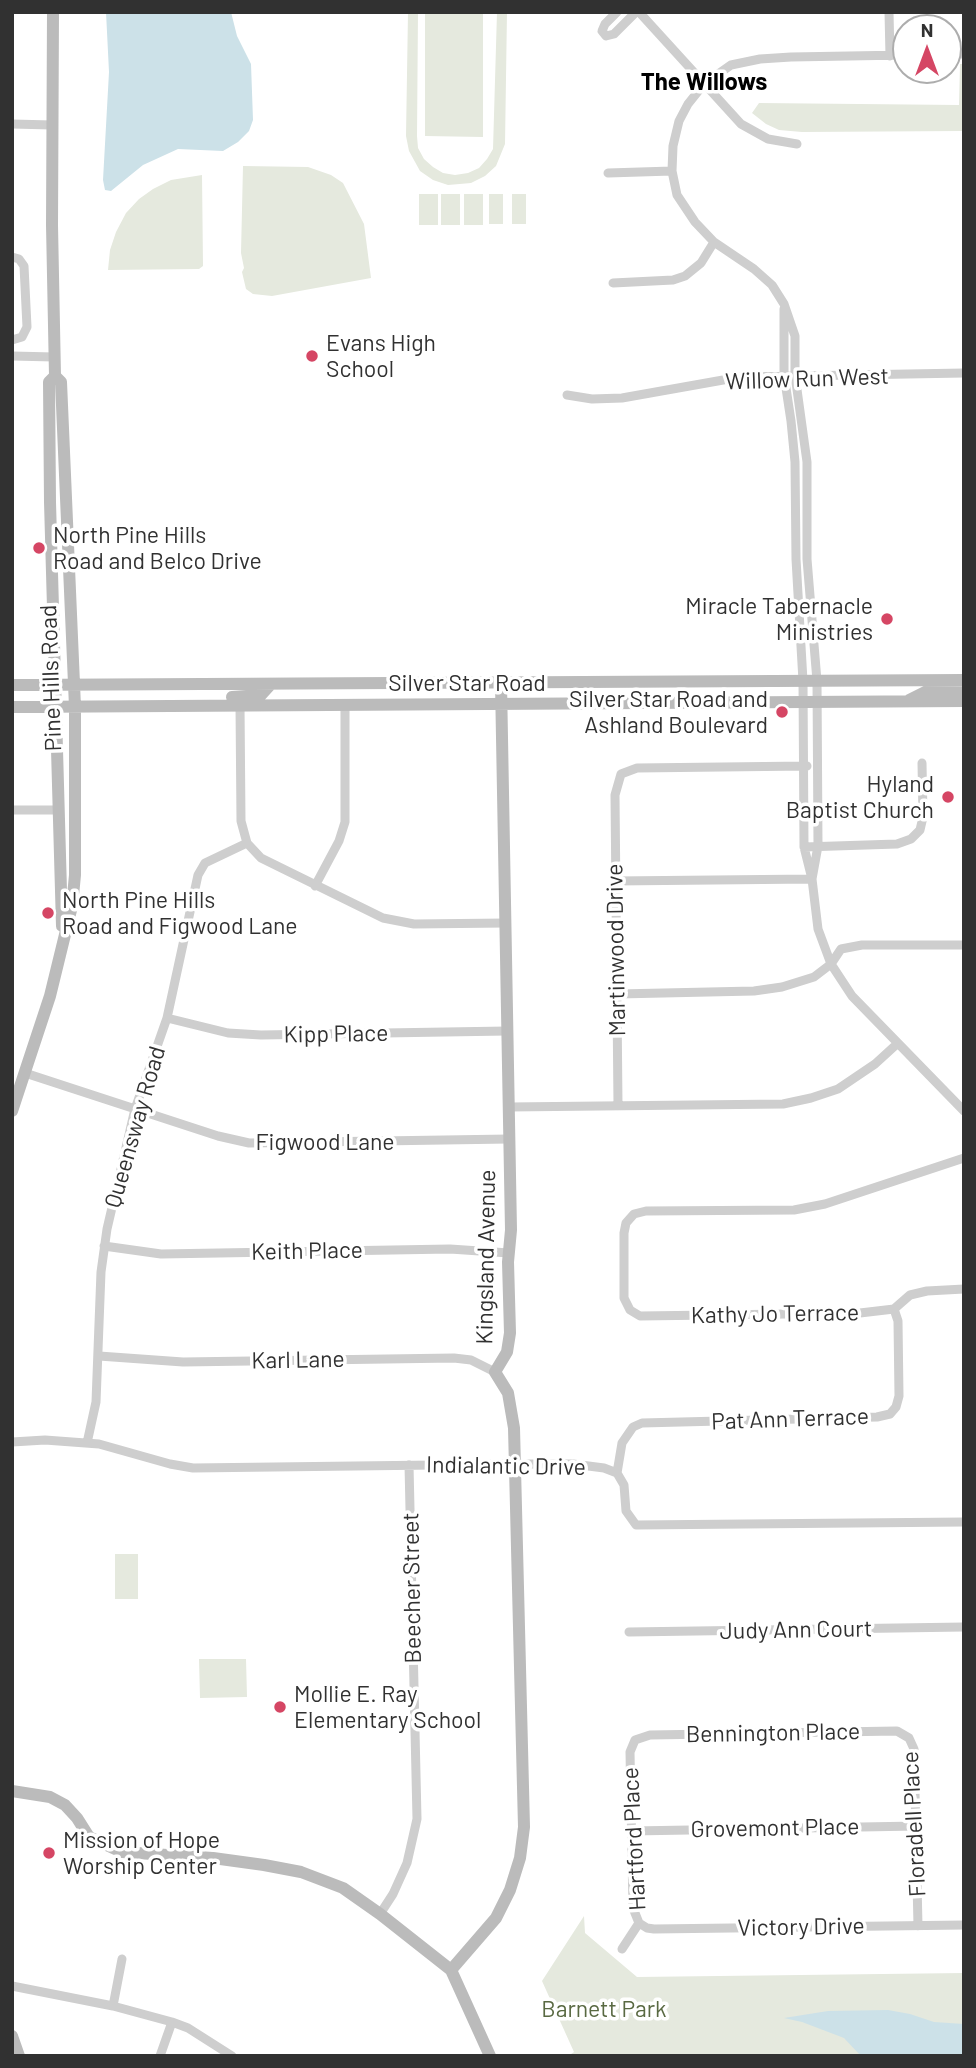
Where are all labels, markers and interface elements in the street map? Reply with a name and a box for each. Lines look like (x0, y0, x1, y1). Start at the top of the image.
north arrow (892, 14, 962, 84)
text: N (921, 18, 933, 41)
district label: The Willows (641, 68, 767, 96)
place label: Evans High School (326, 329, 436, 383)
marker: Evans High School (304, 348, 320, 364)
street label: Willow Run West (725, 362, 889, 396)
place label: North Pine Hills Road and Belco Drive (53, 521, 262, 575)
marker: North Pine Hills Road and Belco Drive (31, 540, 47, 556)
place label: Miracle Tabernacle Ministries (685, 592, 873, 646)
street label: Pine Hills Road (35, 604, 67, 752)
marker: Miracle Tabernacle Ministries (879, 611, 895, 627)
street label: Silver Star Road (388, 669, 546, 697)
place label: Silver Star Road and Ashland Boulevard (569, 685, 768, 739)
marker: Silver Star Road and Ashland Boulevard (774, 704, 790, 720)
place label: Hyland Baptist Church (786, 770, 934, 824)
marker: Hyland Baptist Church (940, 789, 956, 805)
street label: Martinwood Drive (601, 863, 631, 1037)
place label: North Pine Hills Road and Figwood Lane (62, 886, 298, 940)
marker: North Pine Hills Road and Figwood Lane (40, 905, 56, 921)
street label: Kipp Place (283, 1019, 389, 1049)
street label: Queensway Road (99, 1043, 171, 1211)
street label: Figwood Lane (256, 1128, 394, 1156)
street label: Kingsland Avenue (471, 1169, 501, 1345)
street label: Keith Place (251, 1236, 363, 1266)
street label: Kathy Jo Terrace (691, 1299, 859, 1329)
street label: Karl Lane (251, 1345, 345, 1375)
street label: Pat Ann Terrace (711, 1402, 869, 1436)
street label: Indialantic Drive (426, 1451, 586, 1481)
street label: Beecher Street (397, 1512, 427, 1664)
street label: Judy Ann Court (719, 1615, 873, 1645)
place label: Mollie E. Ray Elementary School (294, 1680, 481, 1734)
marker: Mollie E. Ray Elementary School (272, 1699, 288, 1715)
street label: Bennington Place (686, 1718, 860, 1748)
street label: Floradell Place (896, 1750, 932, 1898)
street label: Hartford Place (616, 1767, 652, 1911)
street label: Grovemont Place (690, 1813, 860, 1843)
place label: Mission of Hope Worship Center (63, 1826, 220, 1880)
marker: Mission of Hope Worship Center (41, 1845, 57, 1861)
street label: Victory Drive (737, 1912, 865, 1942)
park label: Barnett Park (541, 1995, 667, 2023)

